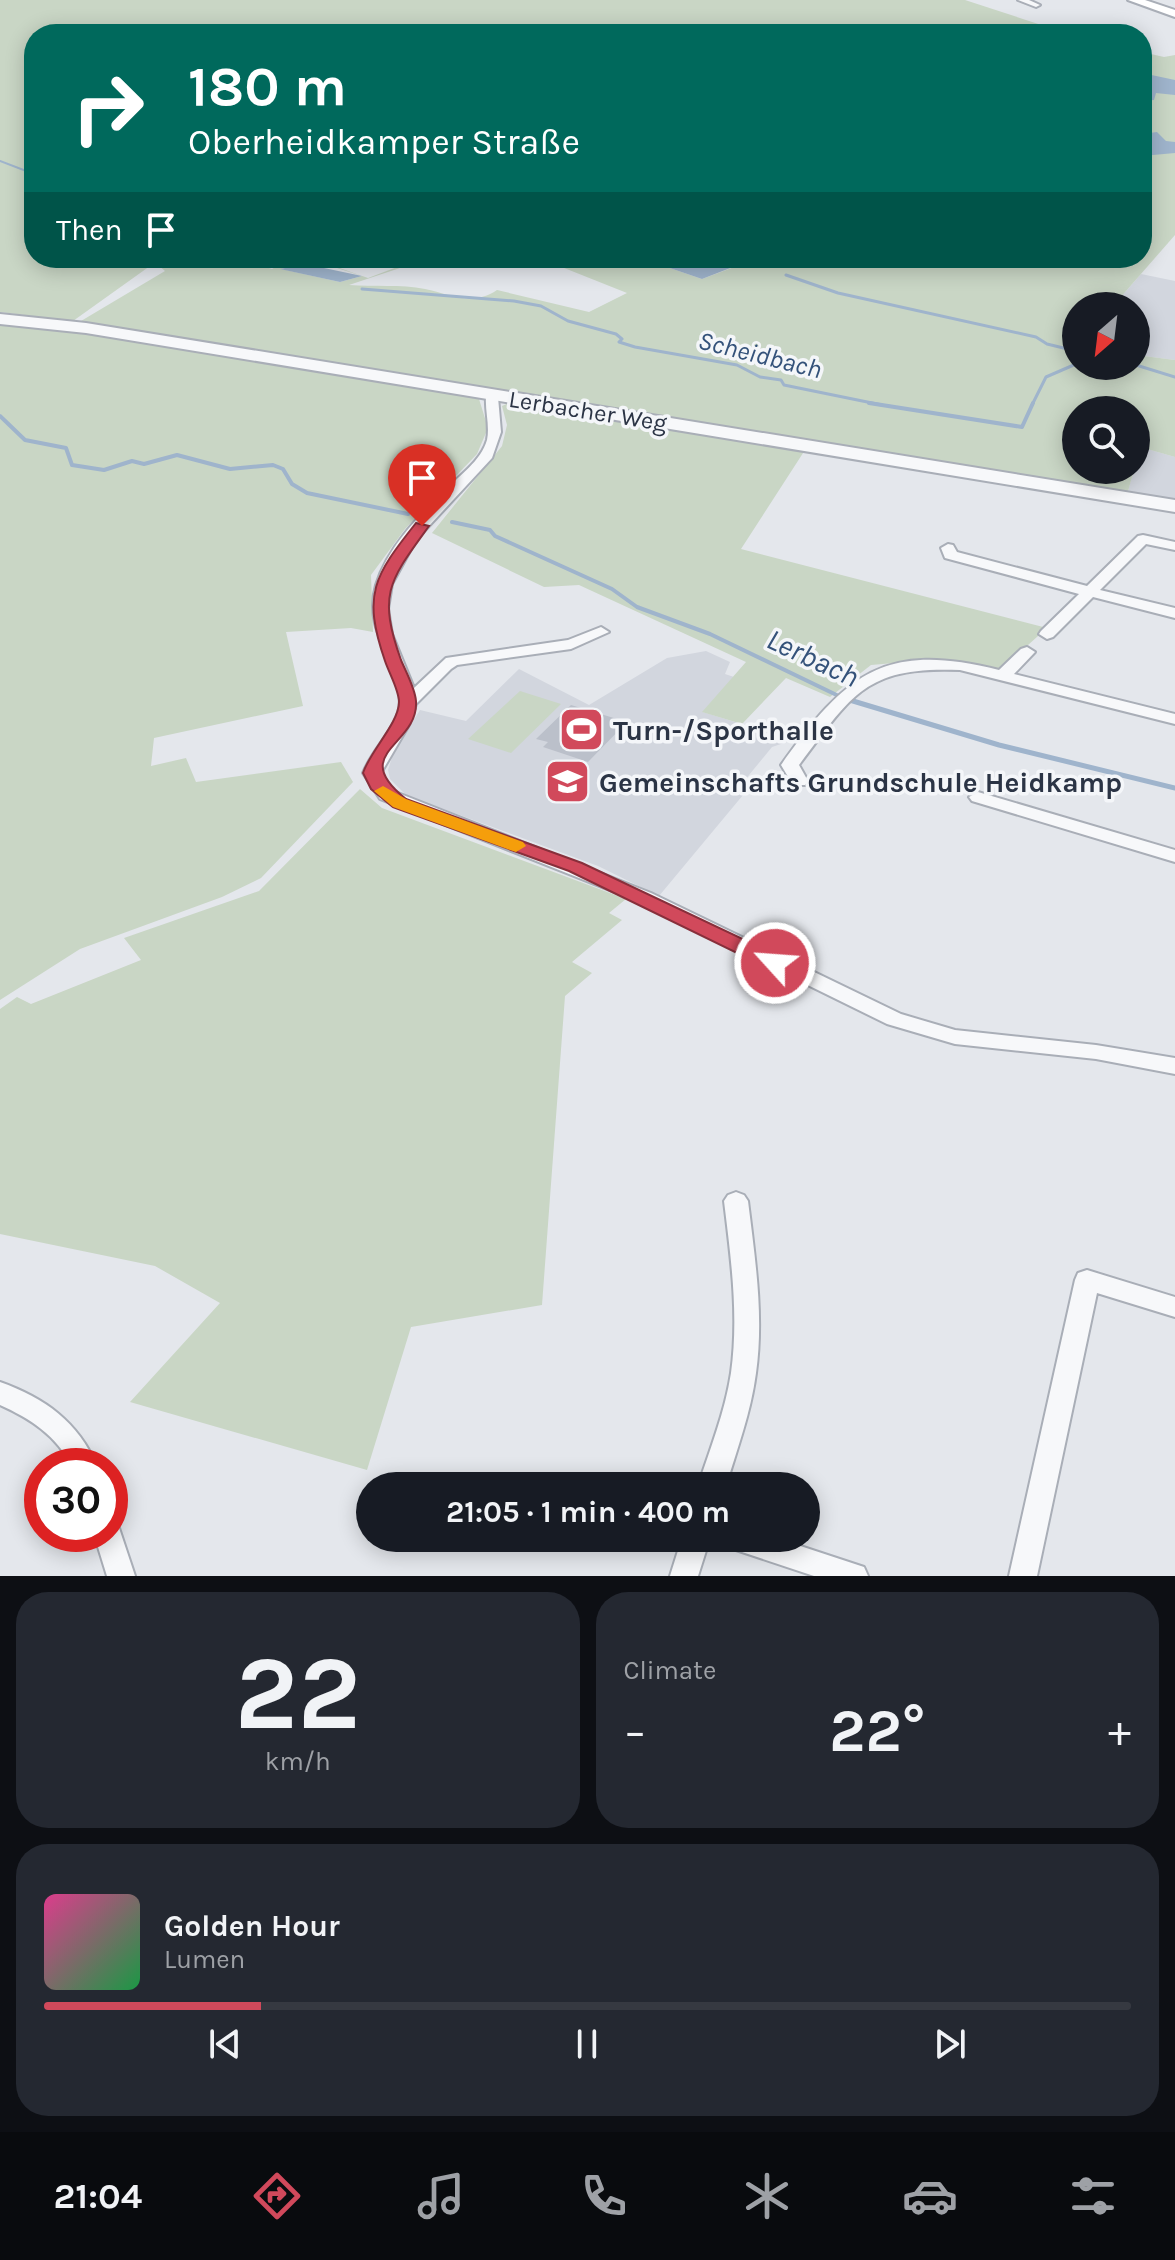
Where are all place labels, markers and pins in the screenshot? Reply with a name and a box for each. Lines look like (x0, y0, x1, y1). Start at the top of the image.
pin (388, 444, 456, 526)
sports icon: Turn-/Sporthalle (558, 706, 606, 754)
place label: Turn-/Sporthalle (613, 714, 834, 747)
school or university icon: Gemeinschafts Grundschule Heidkamp (544, 758, 592, 806)
place label: Gemeinschafts Grundschule Heidkamp (599, 766, 1122, 799)

